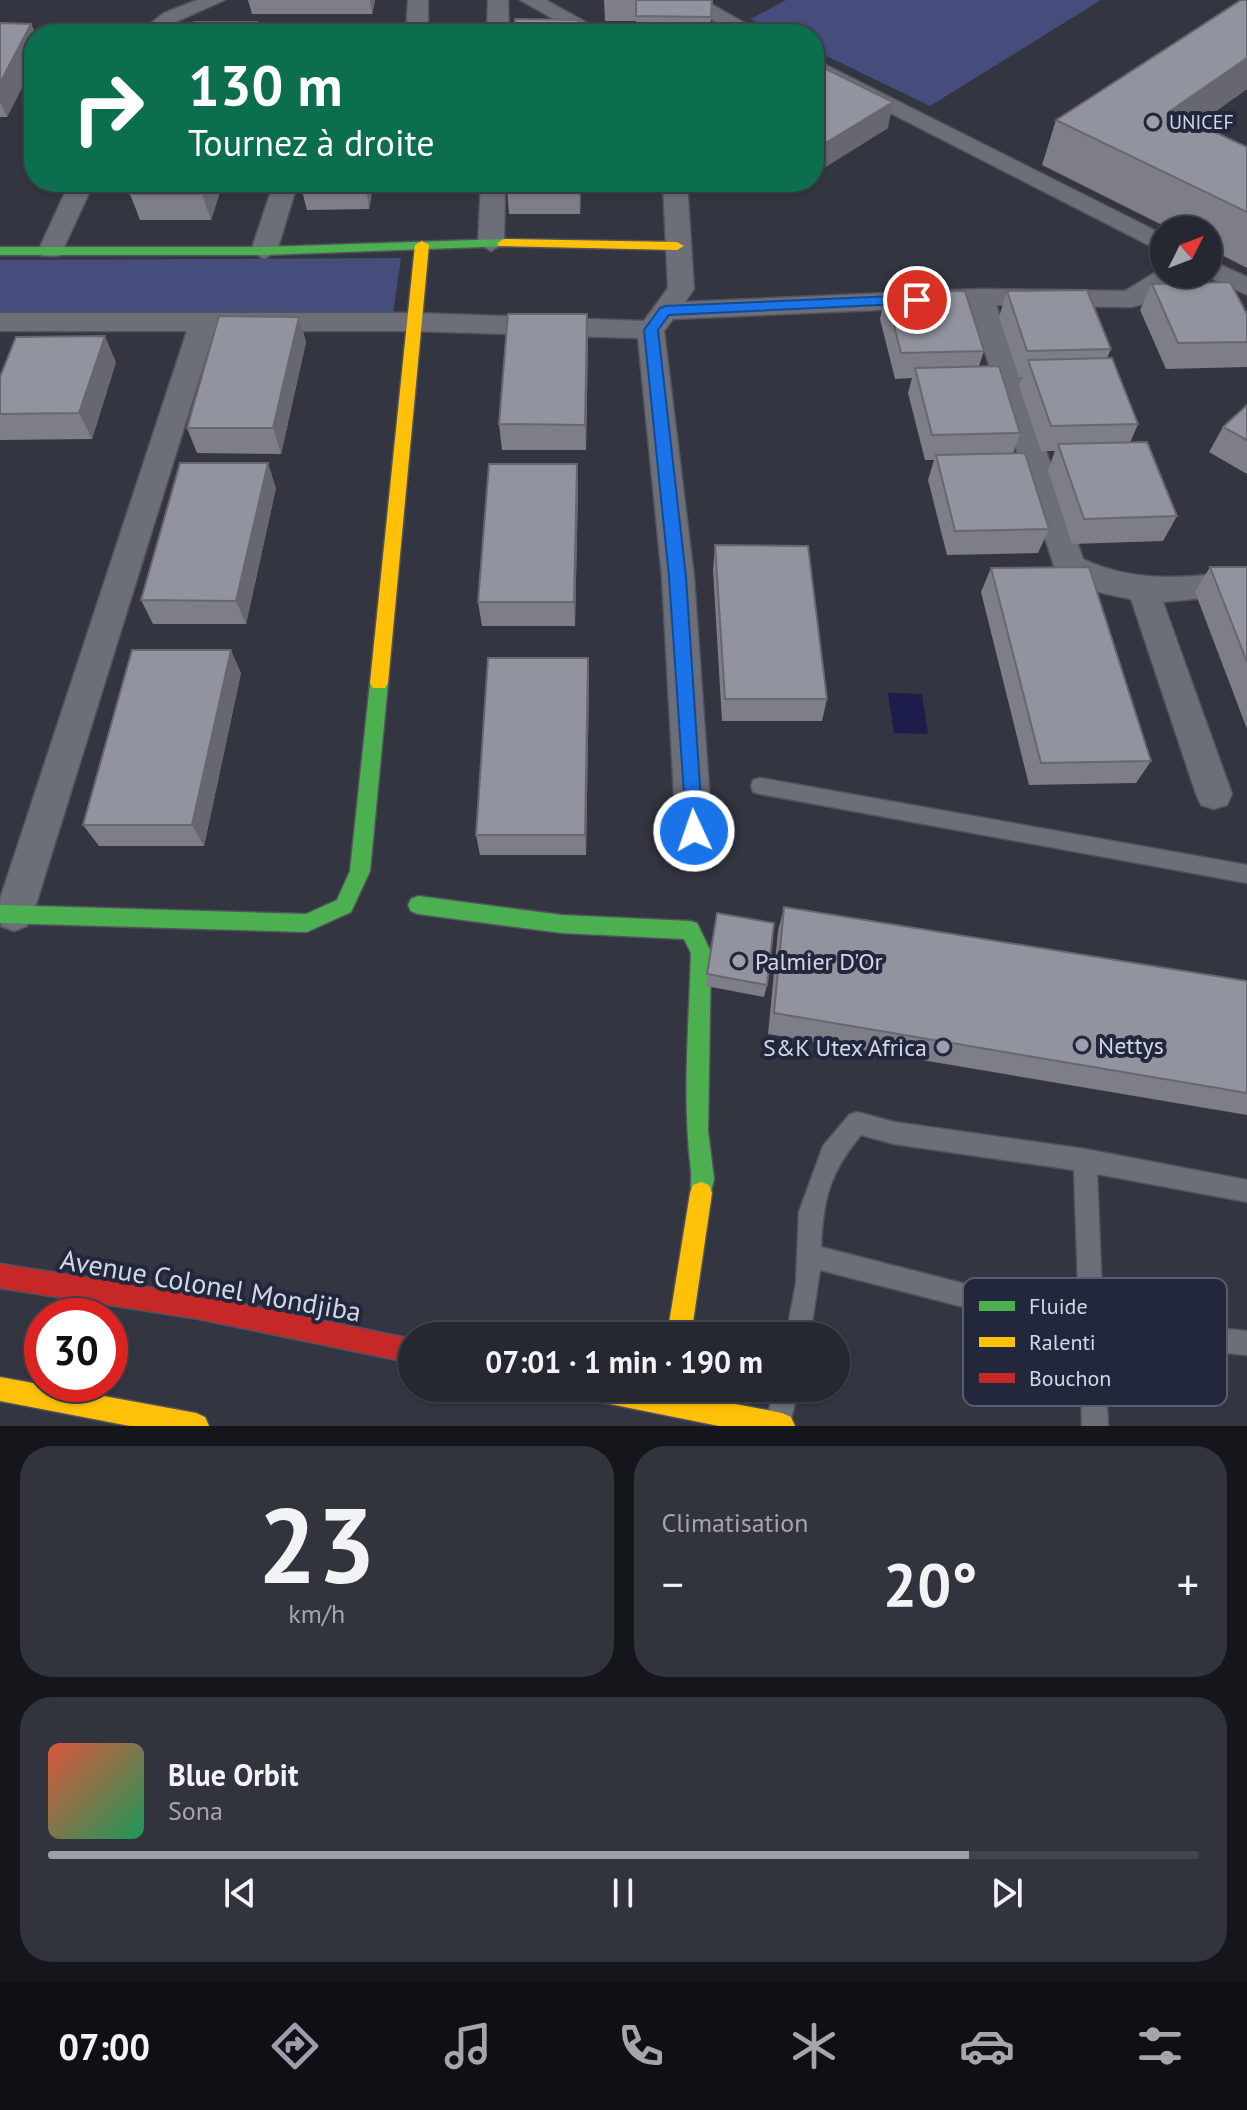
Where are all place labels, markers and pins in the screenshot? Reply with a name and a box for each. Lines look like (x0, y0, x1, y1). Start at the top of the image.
place label: UNICEF (1169, 109, 1234, 135)
marker: UNICEF (1144, 113, 1162, 131)
pin (883, 266, 951, 334)
place label: Palmier D'Or (755, 946, 883, 977)
marker: Palmier D'Or (730, 952, 748, 970)
place label: Nettys (1098, 1030, 1164, 1061)
place label: S&K Utex Africa (763, 1032, 927, 1063)
marker: Nettys (1073, 1036, 1091, 1054)
marker: S&K Utex Africa (934, 1038, 952, 1056)

